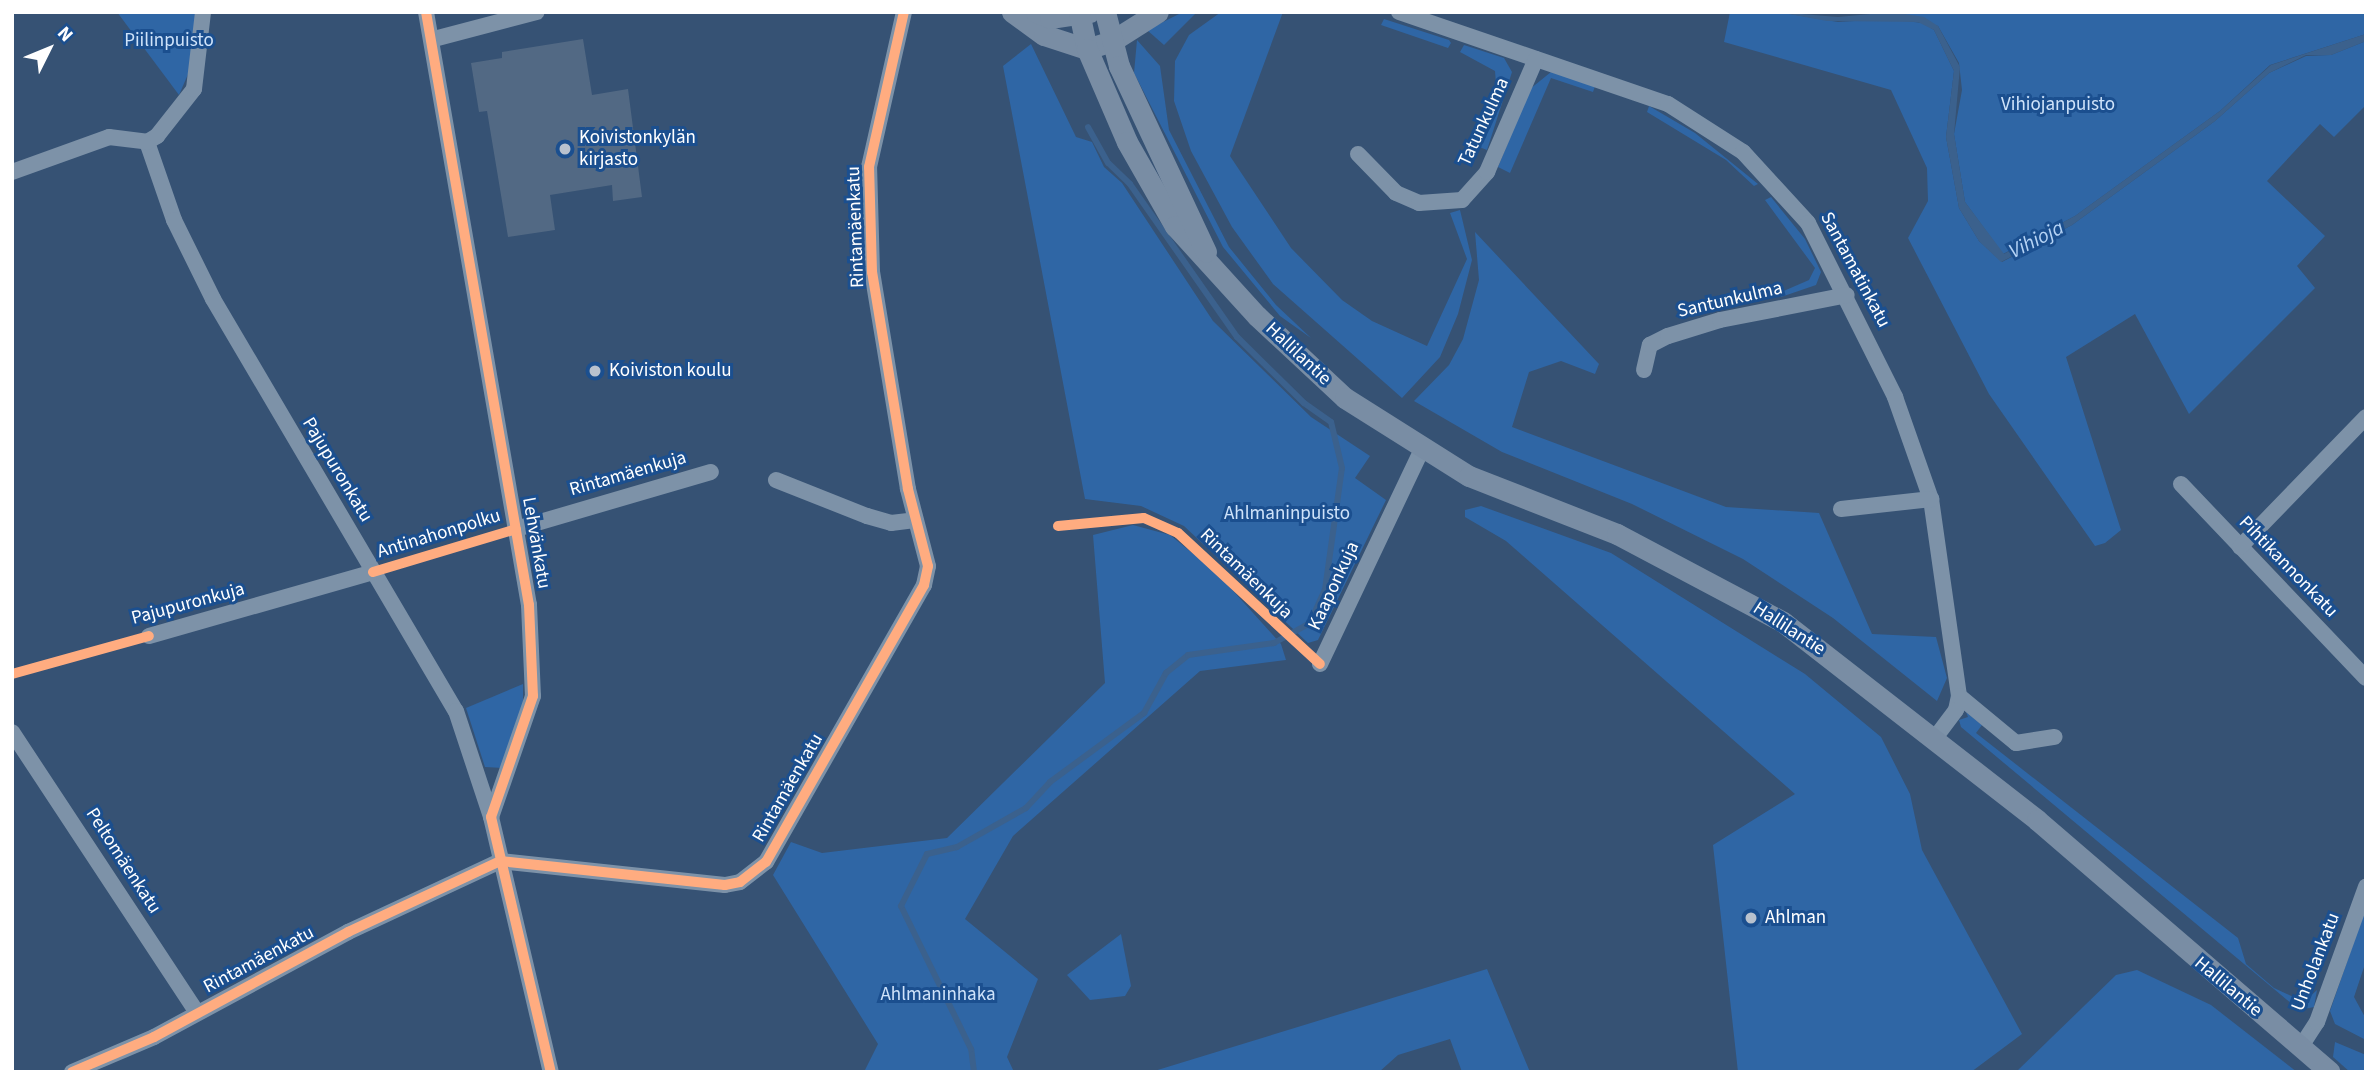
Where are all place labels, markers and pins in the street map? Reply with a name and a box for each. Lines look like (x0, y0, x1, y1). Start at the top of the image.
place label: Koivistonkylän kirjasto (579, 127, 696, 171)
marker: Koivistonkylän kirjasto (557, 141, 573, 157)
place label: Koiviston koulu (609, 360, 731, 382)
marker: Koiviston koulu (587, 363, 603, 379)
place label: Ahlman (1765, 907, 1826, 929)
marker: Ahlman (1743, 910, 1759, 926)

